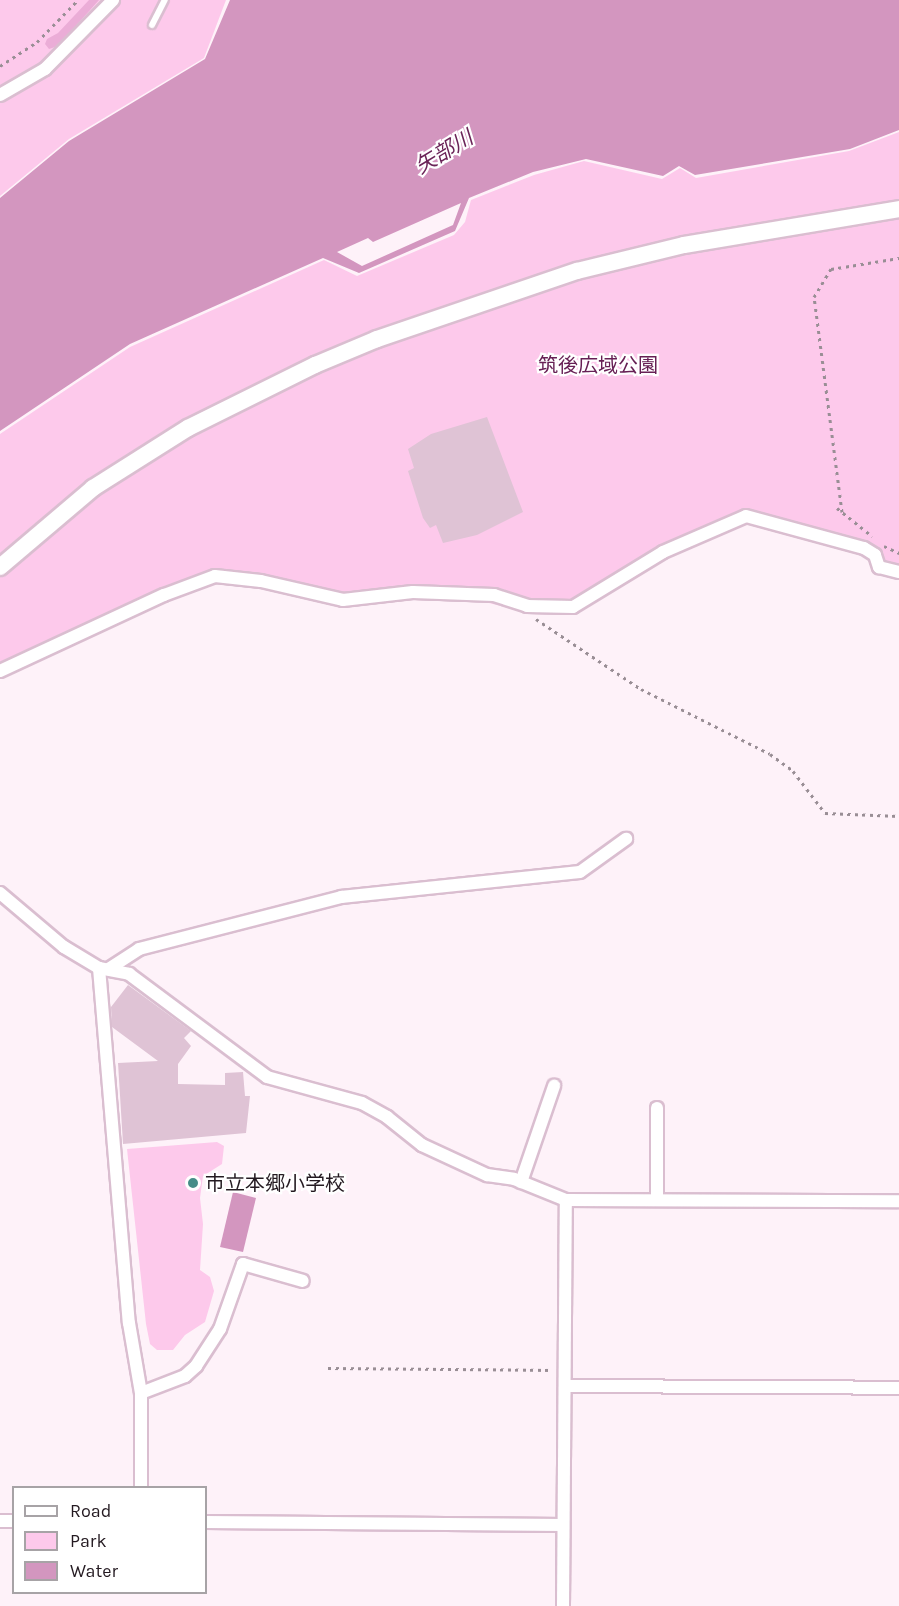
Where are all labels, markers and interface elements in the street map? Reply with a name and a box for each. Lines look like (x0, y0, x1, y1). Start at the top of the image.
water label: 矢部川 (411, 125, 477, 179)
park label: 筑後広域公園 (538, 353, 658, 377)
place label: 市立本郷小学校 (205, 1171, 345, 1195)
marker: 市立本郷小学校 (186, 1176, 200, 1190)
legend (12, 1486, 207, 1594)
text: Road (70, 1500, 111, 1522)
text: Park (70, 1530, 107, 1552)
text: Water (70, 1560, 118, 1582)

